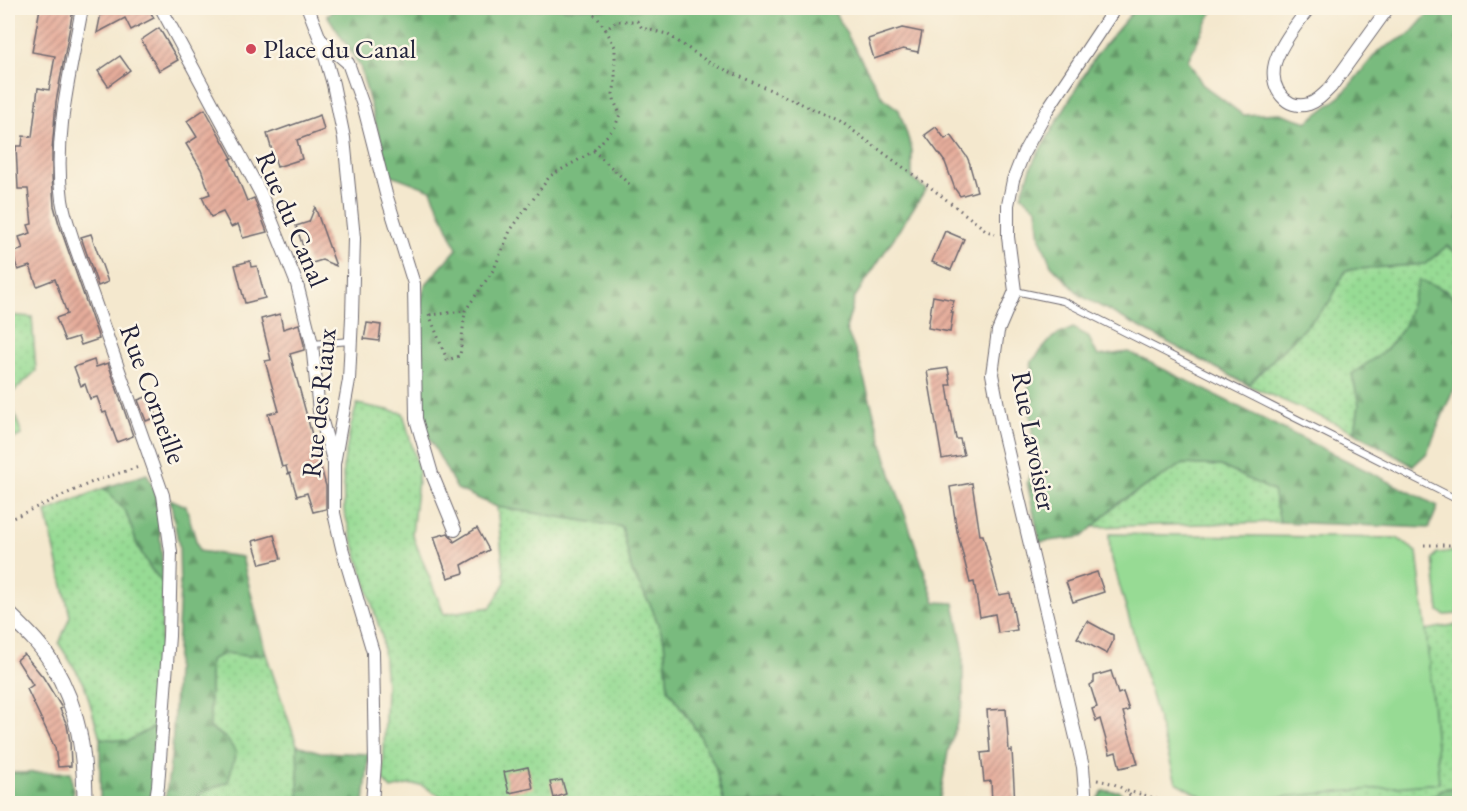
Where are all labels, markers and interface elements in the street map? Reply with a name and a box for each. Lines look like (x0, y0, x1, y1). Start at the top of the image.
place label: Place du Canal (263, 31, 416, 66)
marker: Place du Canal (244, 42, 258, 56)
street label: Rue du Canal (248, 146, 337, 292)
street label: Rue Corneille (112, 319, 195, 468)
street label: Rue des Riaux (293, 326, 344, 479)
street label: Rue Lavoisier (1004, 368, 1065, 514)

